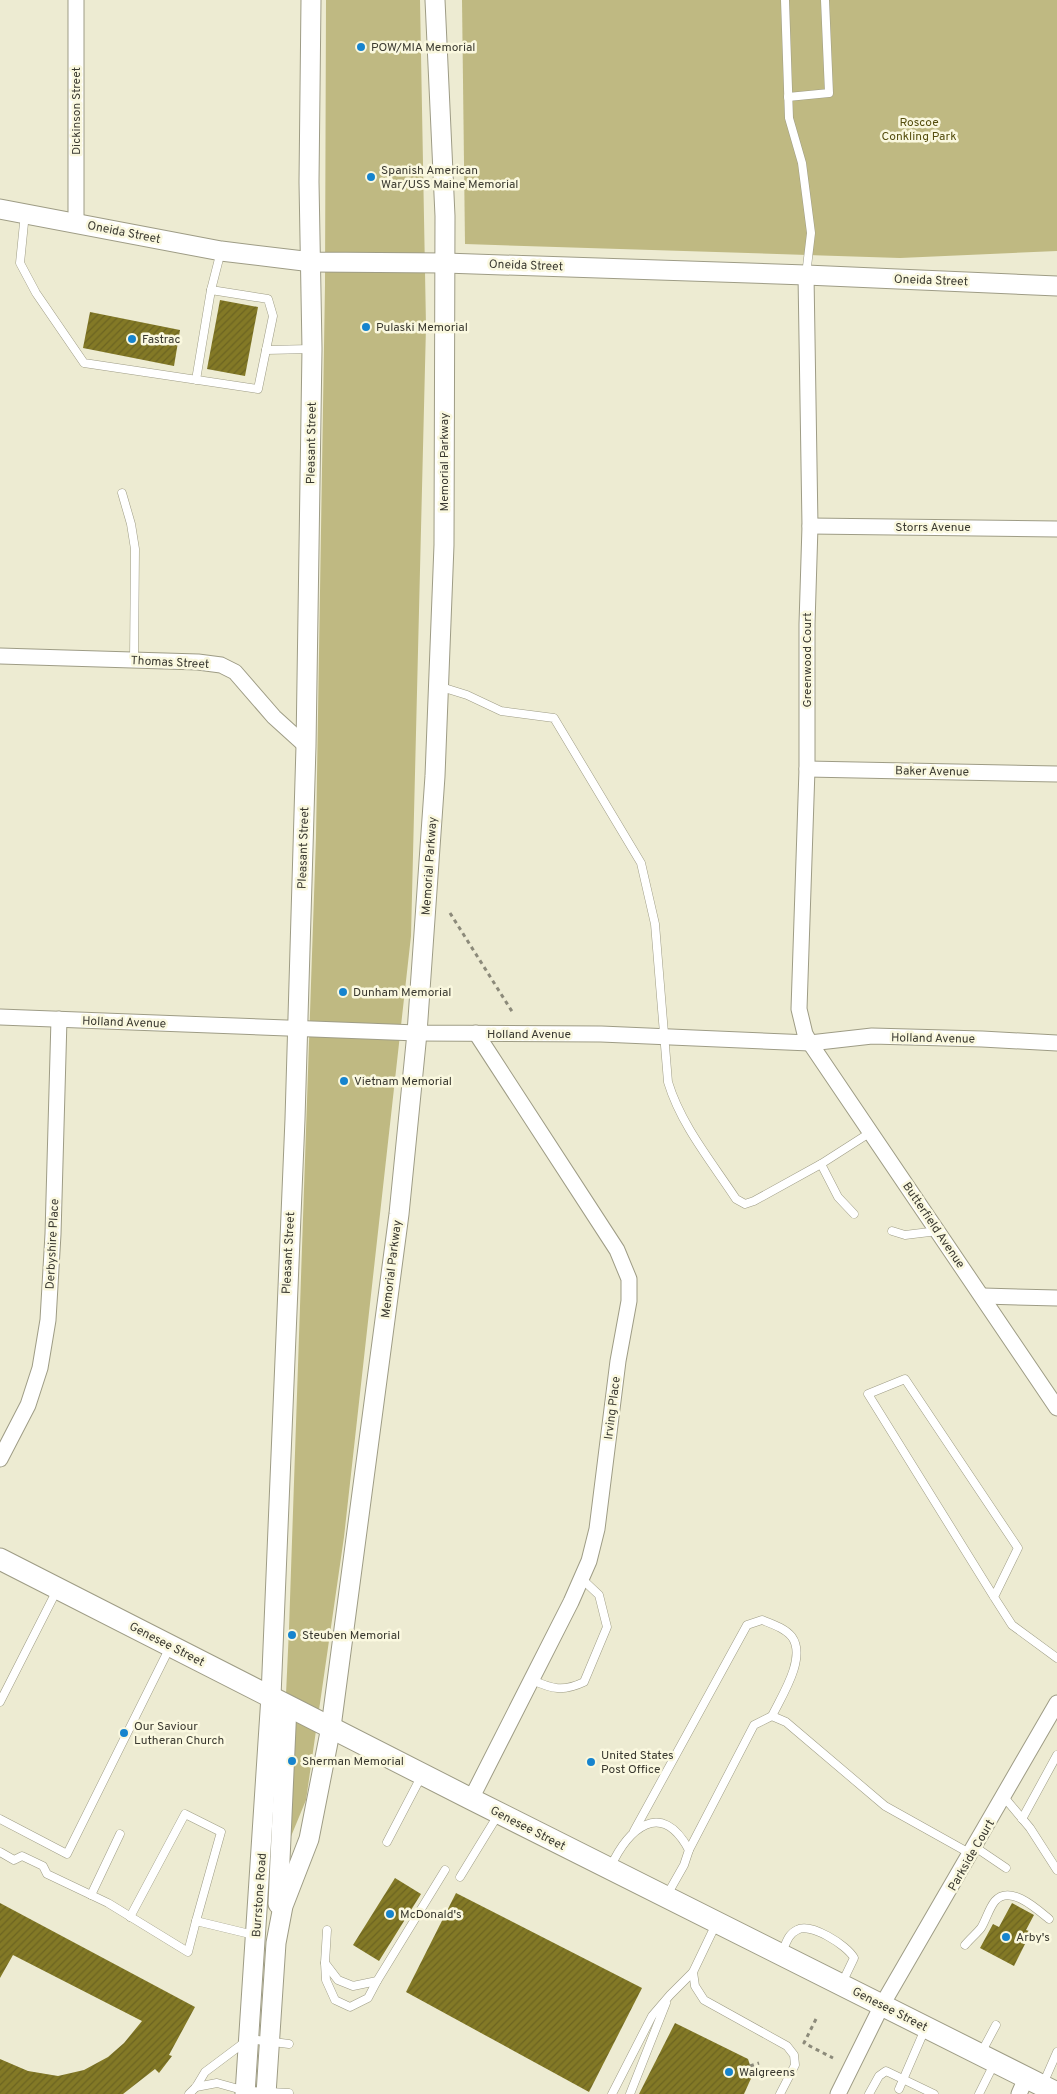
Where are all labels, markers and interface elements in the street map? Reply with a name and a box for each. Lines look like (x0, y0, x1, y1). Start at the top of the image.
place label: POW/MIA Memorial (371, 40, 476, 56)
marker: POW/MIA Memorial (355, 41, 367, 53)
street label: Dickinson Street (69, 67, 85, 155)
park label: Roscoe Conkling Park (881, 115, 957, 145)
place label: Spanish American War/USS Maine Memorial (381, 163, 518, 193)
marker: Spanish American War/USS Maine Memorial (365, 171, 377, 183)
street label: Oneida Street (86, 218, 162, 248)
street label: Oneida Street (489, 257, 563, 275)
street label: Oneida Street (894, 272, 968, 290)
place label: Pulaski Memorial (376, 320, 468, 336)
marker: Pulaski Memorial (360, 321, 372, 333)
place label: Fastrac (142, 332, 181, 348)
marker: Fastrac (126, 333, 138, 345)
street label: Pleasant Street (303, 402, 321, 484)
street label: Memorial Parkway (437, 413, 453, 511)
street label: Storrs Avenue (895, 520, 971, 536)
street label: Greenwood Court (800, 612, 816, 708)
street label: Thomas Street (130, 653, 210, 673)
street label: Baker Avenue (895, 763, 969, 781)
street label: Pleasant Street (295, 807, 313, 889)
street label: Memorial Parkway (419, 816, 441, 916)
place label: Dunham Memorial (353, 985, 451, 1001)
marker: Dunham Memorial (337, 986, 349, 998)
street label: Holland Avenue (82, 1014, 166, 1032)
street label: Holland Avenue (487, 1027, 571, 1043)
street label: Holland Avenue (891, 1030, 975, 1048)
place label: Vietnam Memorial (354, 1074, 452, 1090)
marker: Vietnam Memorial (338, 1075, 350, 1087)
street label: Butterfield Avenue (898, 1179, 968, 1272)
street label: Derbyshire Place (43, 1198, 63, 1290)
street label: Pleasant Street (279, 1212, 299, 1295)
street label: Memorial Parkway (378, 1219, 406, 1319)
street label: Irving Place (601, 1376, 625, 1441)
street label: Genesee Street (126, 1619, 207, 1671)
place label: Steuben Memorial (302, 1628, 400, 1644)
marker: Steuben Memorial (286, 1629, 298, 1641)
place label: Our Saviour Lutheran Church (134, 1719, 224, 1749)
marker: Our Saviour Lutheran Church (118, 1727, 130, 1739)
place label: United States Post Office (601, 1748, 674, 1778)
place label: Sherman Memorial (302, 1754, 404, 1770)
marker: Sherman Memorial (286, 1755, 298, 1767)
marker: United States Post Office (585, 1756, 597, 1768)
street label: Genesee Street (487, 1803, 568, 1855)
street label: Parkside Court (945, 1817, 999, 1894)
street label: Burrstone Road (249, 1852, 271, 1938)
place label: McDonald's (400, 1907, 462, 1923)
marker: McDonald's (384, 1908, 396, 1920)
place label: Arby's (1016, 1930, 1050, 1946)
marker: Arby's (1000, 1931, 1012, 1943)
street label: Genesee Street (849, 1984, 930, 2036)
place label: Walgreens (739, 2065, 795, 2081)
marker: Walgreens (723, 2066, 735, 2078)

